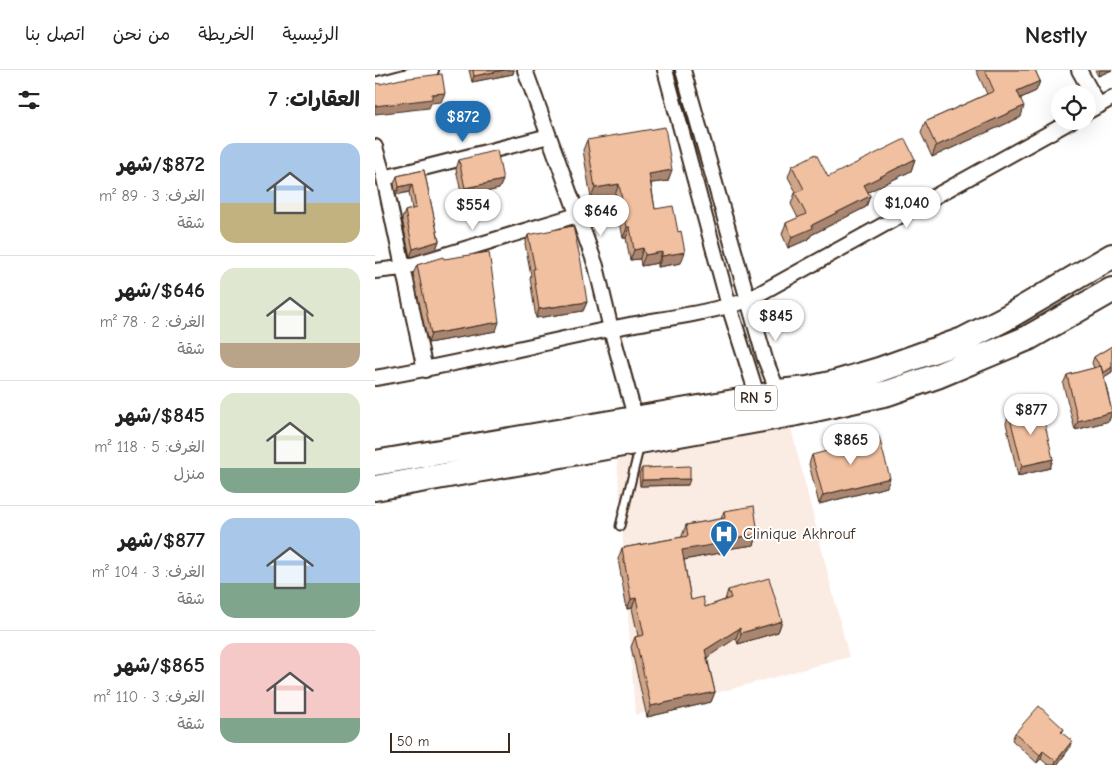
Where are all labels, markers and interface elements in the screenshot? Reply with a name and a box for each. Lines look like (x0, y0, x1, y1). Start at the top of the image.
text: Nestly (1025, 21, 1087, 49)
text: اتصل بنا (25, 24, 85, 45)
text: من نحن (113, 24, 170, 45)
text: الخريطة (198, 24, 254, 45)
text: الرئيسية (282, 24, 339, 45)
map controls (1051, 85, 1096, 130)
button: locate (1051, 85, 1096, 130)
icon: filters (15, 86, 43, 114)
text: العقارات: 7 (268, 87, 360, 111)
pin: $872 (433, 100, 493, 143)
text: $872 (447, 108, 480, 126)
text: $872/شهر (118, 152, 205, 176)
icon: home (260, 163, 320, 223)
pin: $1,040 (866, 186, 948, 229)
text: الغرف: 3 · 89 m² (99, 187, 205, 205)
pin: $554 (443, 189, 503, 231)
pin: $646 (571, 194, 631, 237)
text: $1,040 (885, 194, 929, 212)
text: $554 (456, 196, 490, 214)
text: $646 (584, 202, 618, 220)
text: شقة (177, 214, 205, 232)
text: $646/شهر (116, 278, 205, 302)
icon: home (260, 288, 320, 348)
pin: $845 (746, 300, 806, 342)
text: $845 (759, 307, 793, 325)
text: الغرف: 2 · 78 m² (100, 313, 205, 331)
text: شقة (177, 340, 205, 358)
road number: RN 5 (735, 386, 777, 410)
pin: $877 (1001, 394, 1061, 436)
text: $877 (1015, 401, 1047, 419)
text: $845/شهر (116, 403, 205, 427)
icon: home (260, 413, 320, 473)
pin: $865 (821, 424, 881, 466)
text: $865 (834, 431, 868, 449)
text: الغرف: 5 · 118 m² (94, 438, 205, 456)
text: منزل (173, 465, 205, 483)
hospital icon: Clinique Akhrouf (709, 519, 739, 558)
place label: Clinique Akhrouf (743, 525, 857, 543)
text: $877/شهر (119, 528, 205, 552)
icon: home (260, 538, 320, 598)
text: الغرف: 3 · 104 m² (92, 563, 205, 581)
text: شقة (177, 590, 205, 608)
text: $865/شهر (115, 653, 205, 677)
icon: home (260, 663, 320, 723)
text: الغرف: 3 · 110 m² (93, 688, 205, 706)
text: شقة (177, 715, 205, 733)
scale bar (390, 730, 510, 753)
text: 50 m (397, 733, 429, 750)

